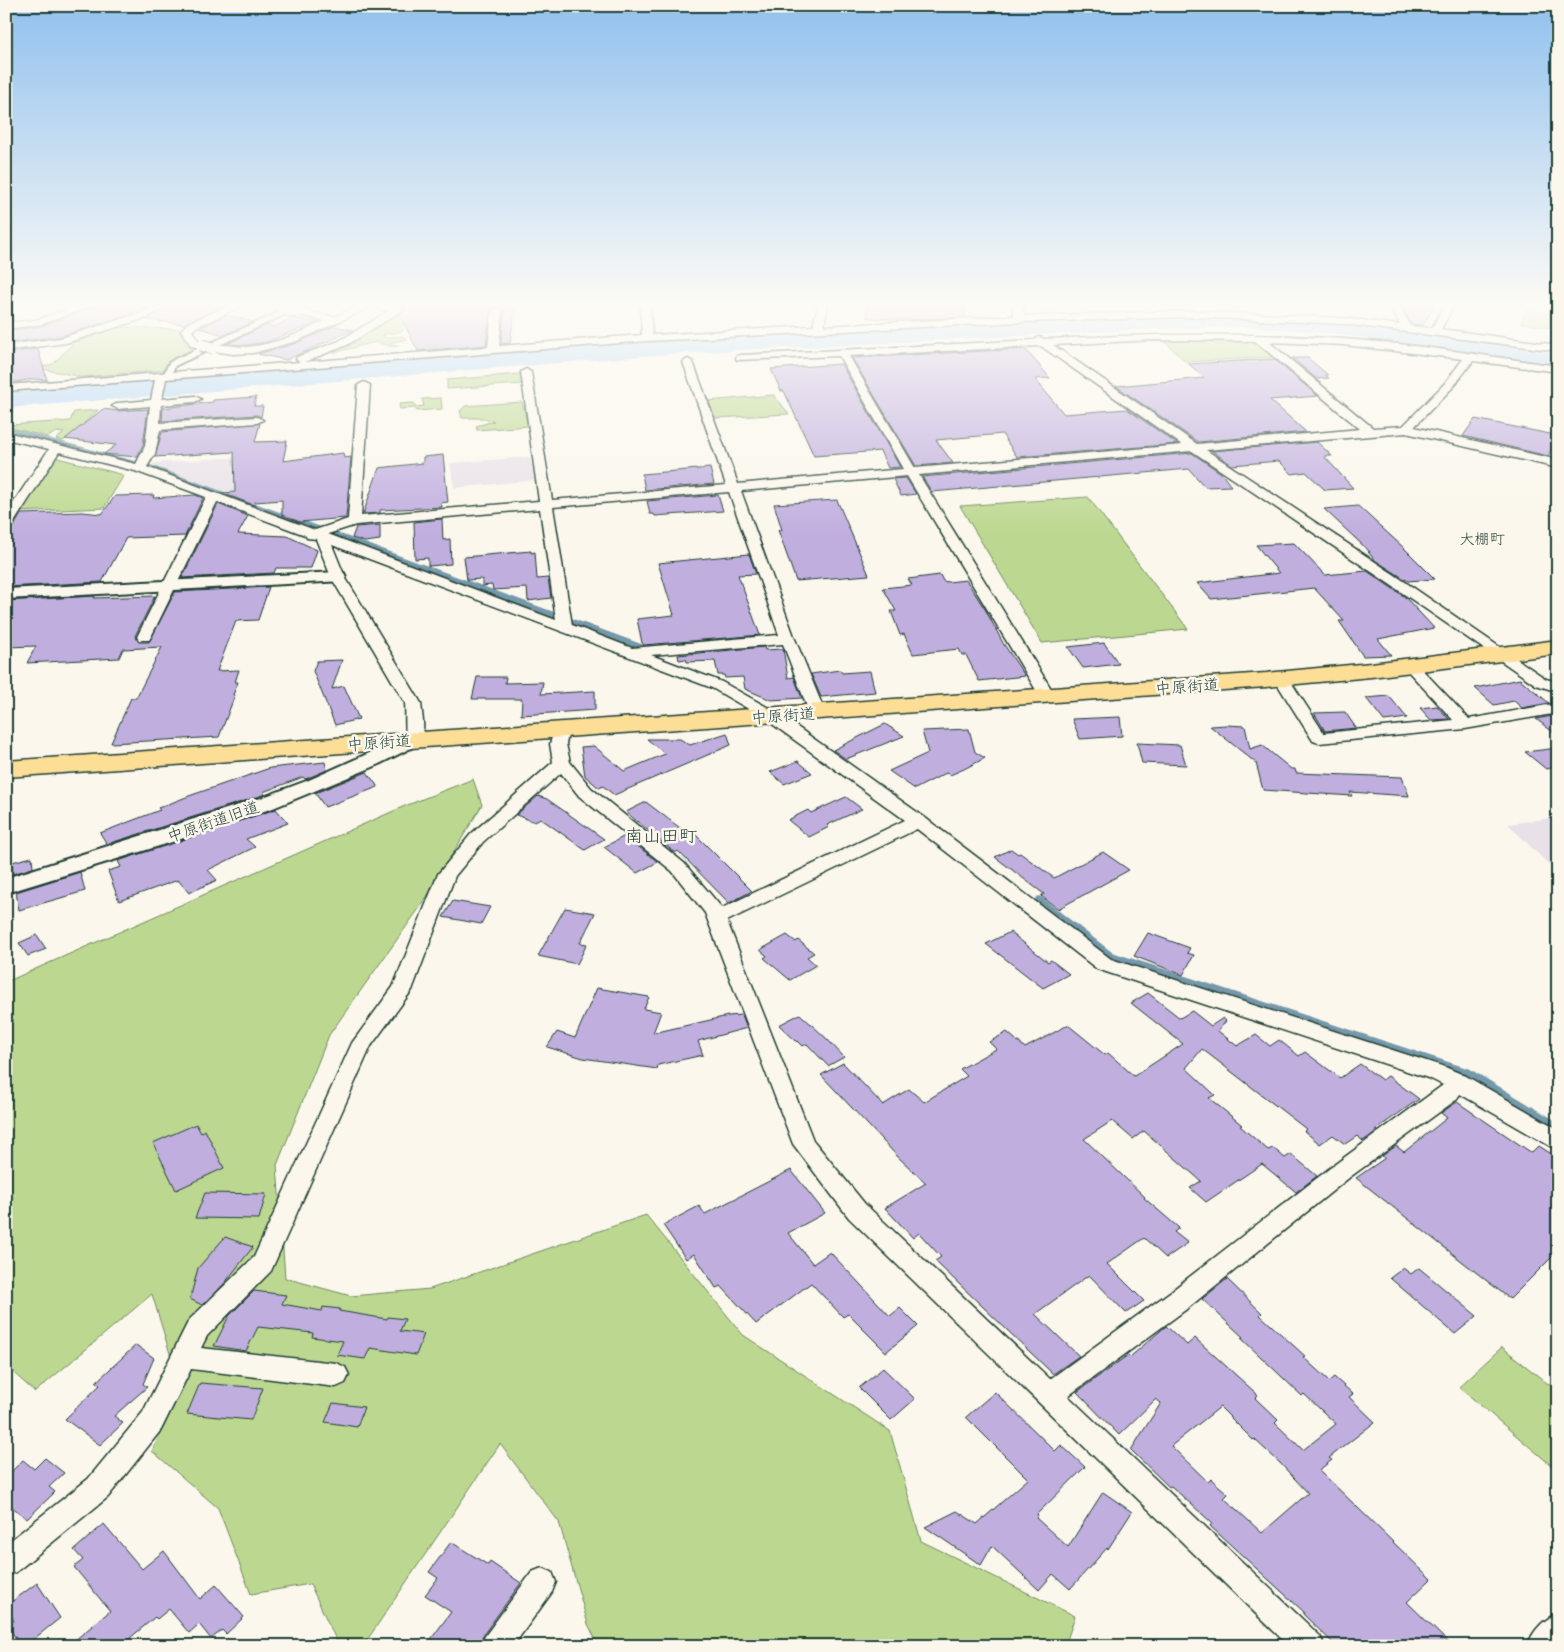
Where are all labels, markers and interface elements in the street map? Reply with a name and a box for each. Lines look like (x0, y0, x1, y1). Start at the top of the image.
district label: 大棚町 (1459, 528, 1505, 549)
street label: 中原街道 (1154, 673, 1220, 699)
street label: 中原街道 (750, 702, 816, 728)
street label: 中原街道 (346, 729, 412, 755)
street label: 中原街道旧道 (164, 795, 262, 847)
district label: 南山田町 (625, 823, 697, 848)

